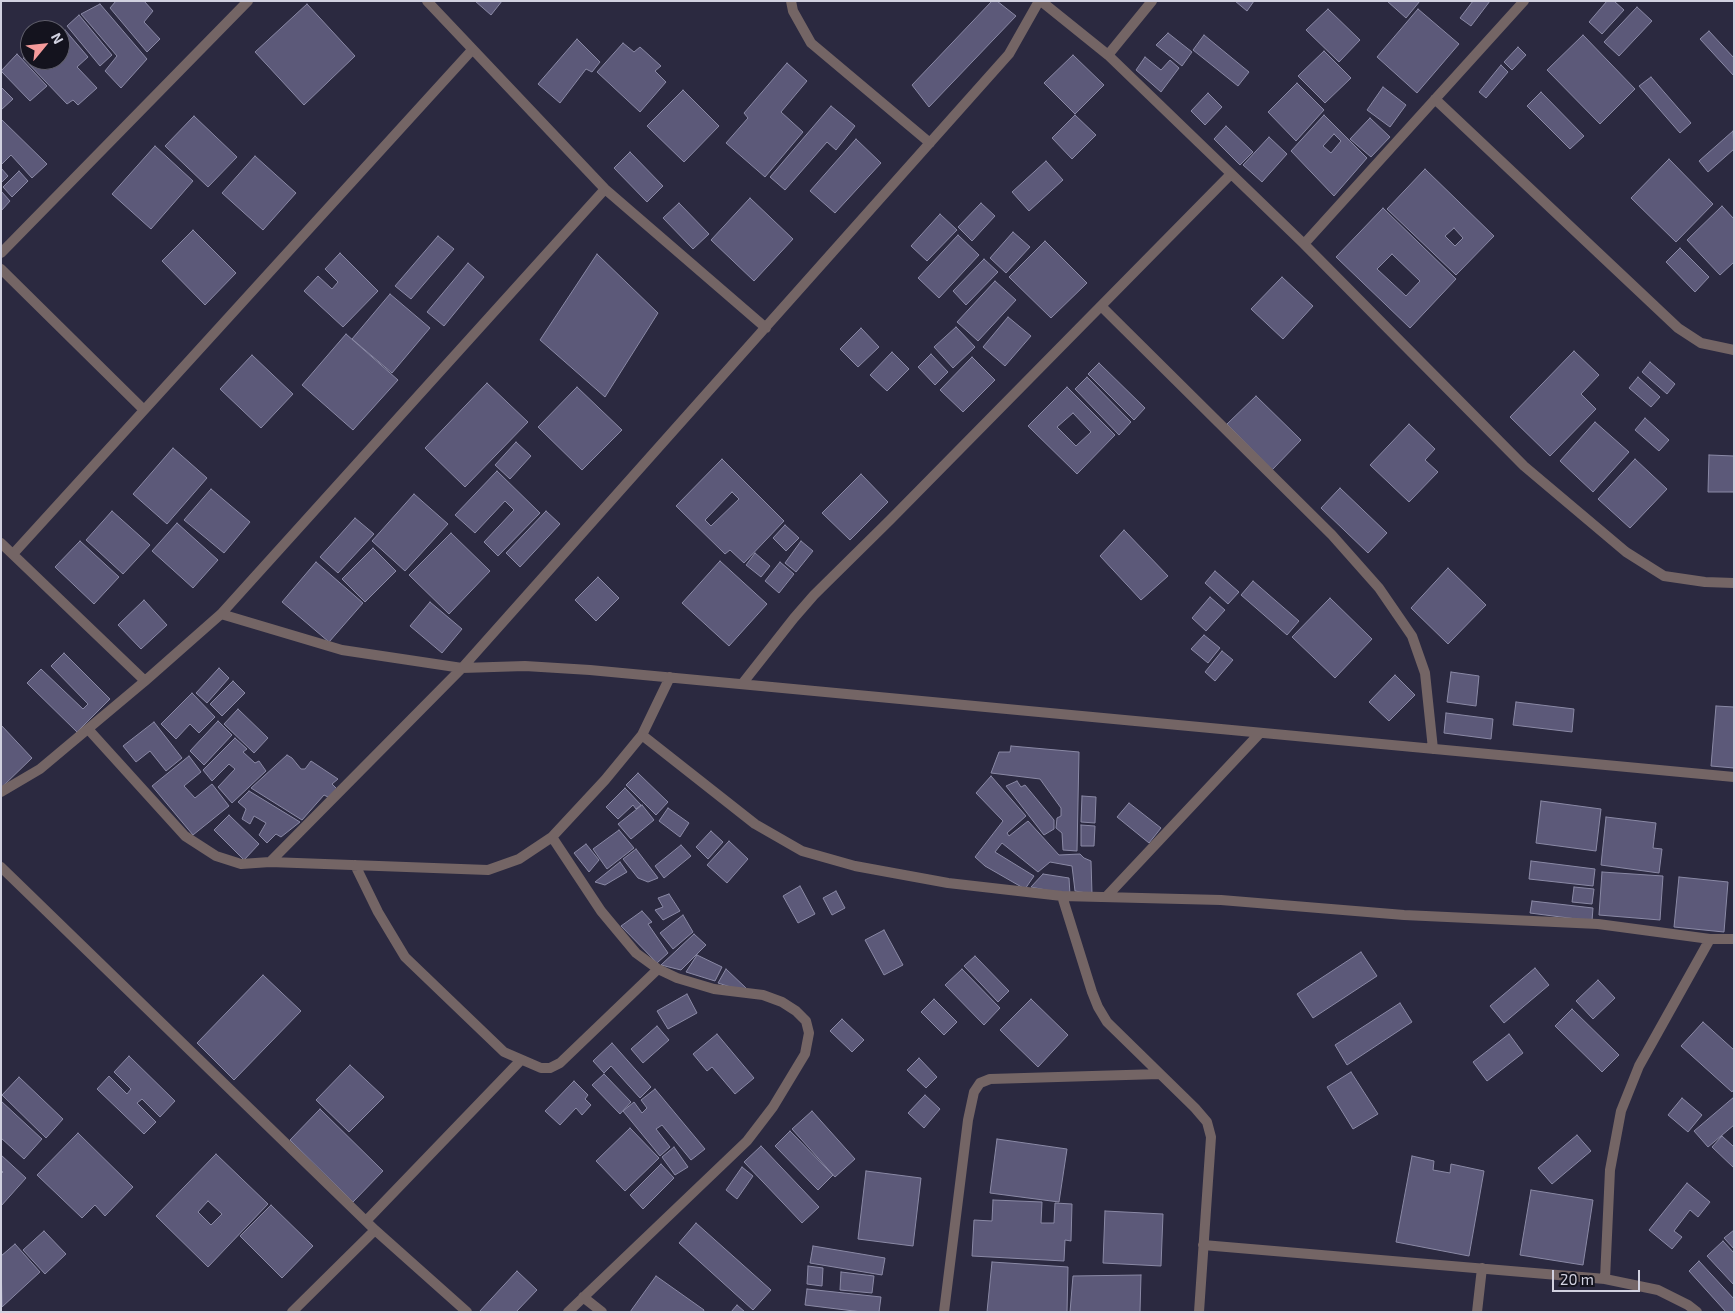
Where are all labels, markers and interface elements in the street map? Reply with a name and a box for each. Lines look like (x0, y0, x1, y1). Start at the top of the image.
north arrow (20, 20, 70, 70)
text: N (48, 30, 68, 47)
scale bar (1555, 1260, 1642, 1292)
text: 20 m (1560, 1270, 1594, 1288)

